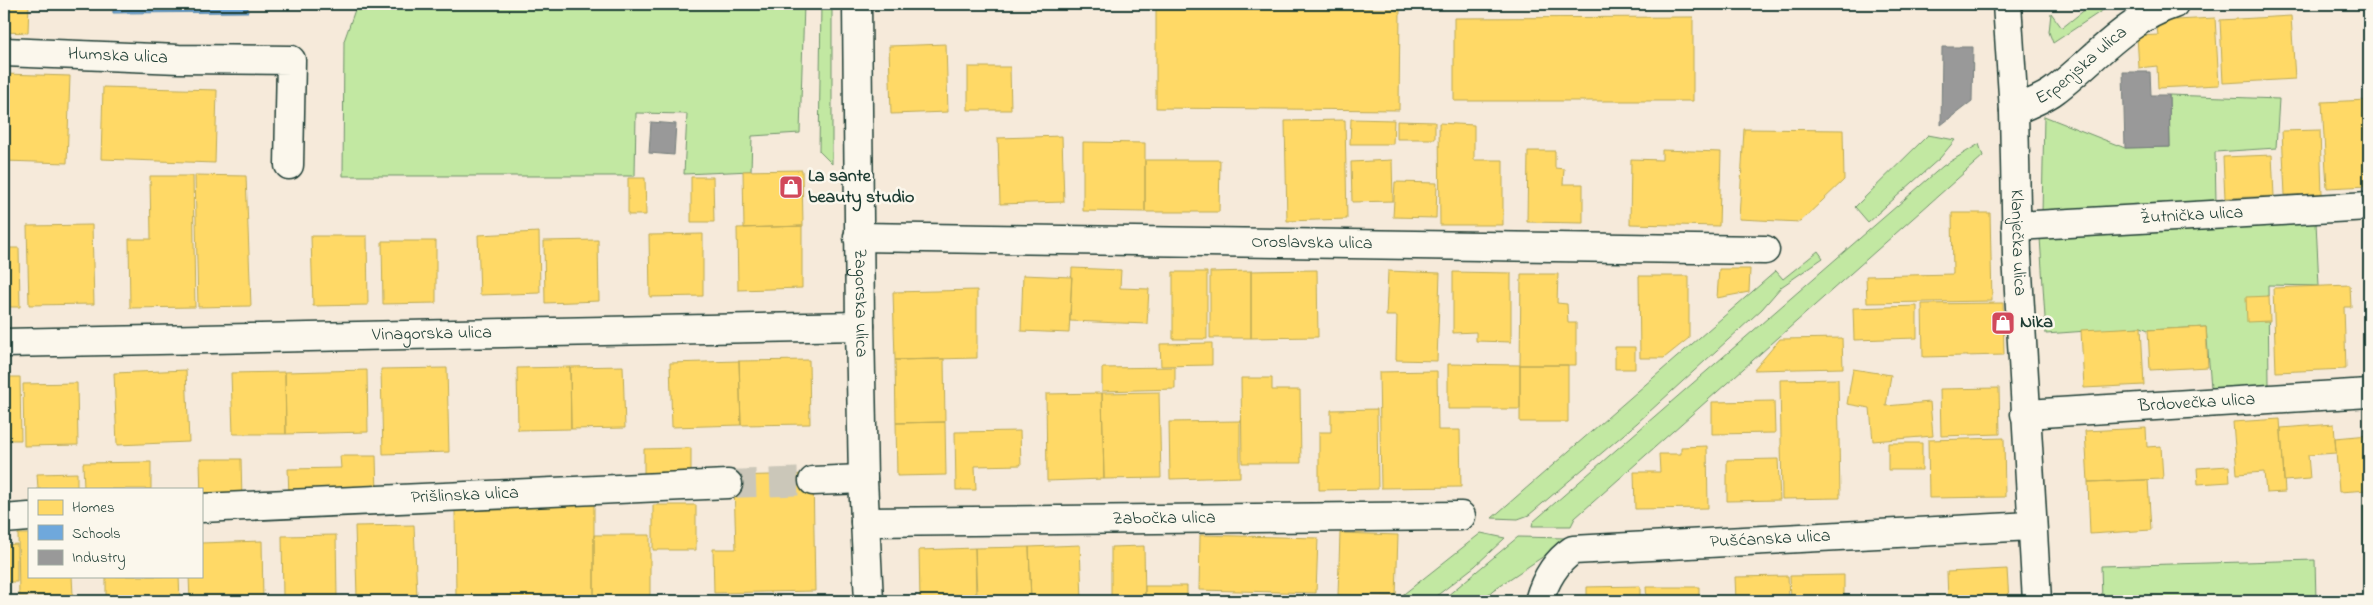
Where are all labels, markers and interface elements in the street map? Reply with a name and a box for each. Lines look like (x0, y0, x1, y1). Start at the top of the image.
street label: Erpenjska ulica (2032, 20, 2133, 112)
street label: Humska ulica (67, 42, 169, 72)
place label: La sante beauty studio (808, 164, 914, 212)
shop icon: La sante beauty studio (778, 174, 804, 200)
street label: Klanječka ulica (2003, 189, 2032, 297)
street label: Žutnička ulica (2140, 200, 2244, 232)
street label: Oroslavska ulica (1251, 230, 1373, 257)
street label: Zagorska ulica (845, 249, 874, 358)
shop icon: Nika (1990, 310, 2016, 336)
place label: Nika (2020, 310, 2053, 336)
street label: Vinagorska ulica (371, 320, 492, 349)
street label: Brdovečka ulica (2136, 387, 2256, 420)
street label: Prišlinska ulica (410, 481, 519, 511)
legend (28, 488, 202, 578)
text: Homes (72, 497, 115, 519)
street label: Zabočka ulica (1112, 505, 1216, 533)
text: Schools (72, 523, 121, 545)
street label: Pušćanska ulica (1709, 524, 1831, 556)
text: Industry (72, 547, 126, 570)

